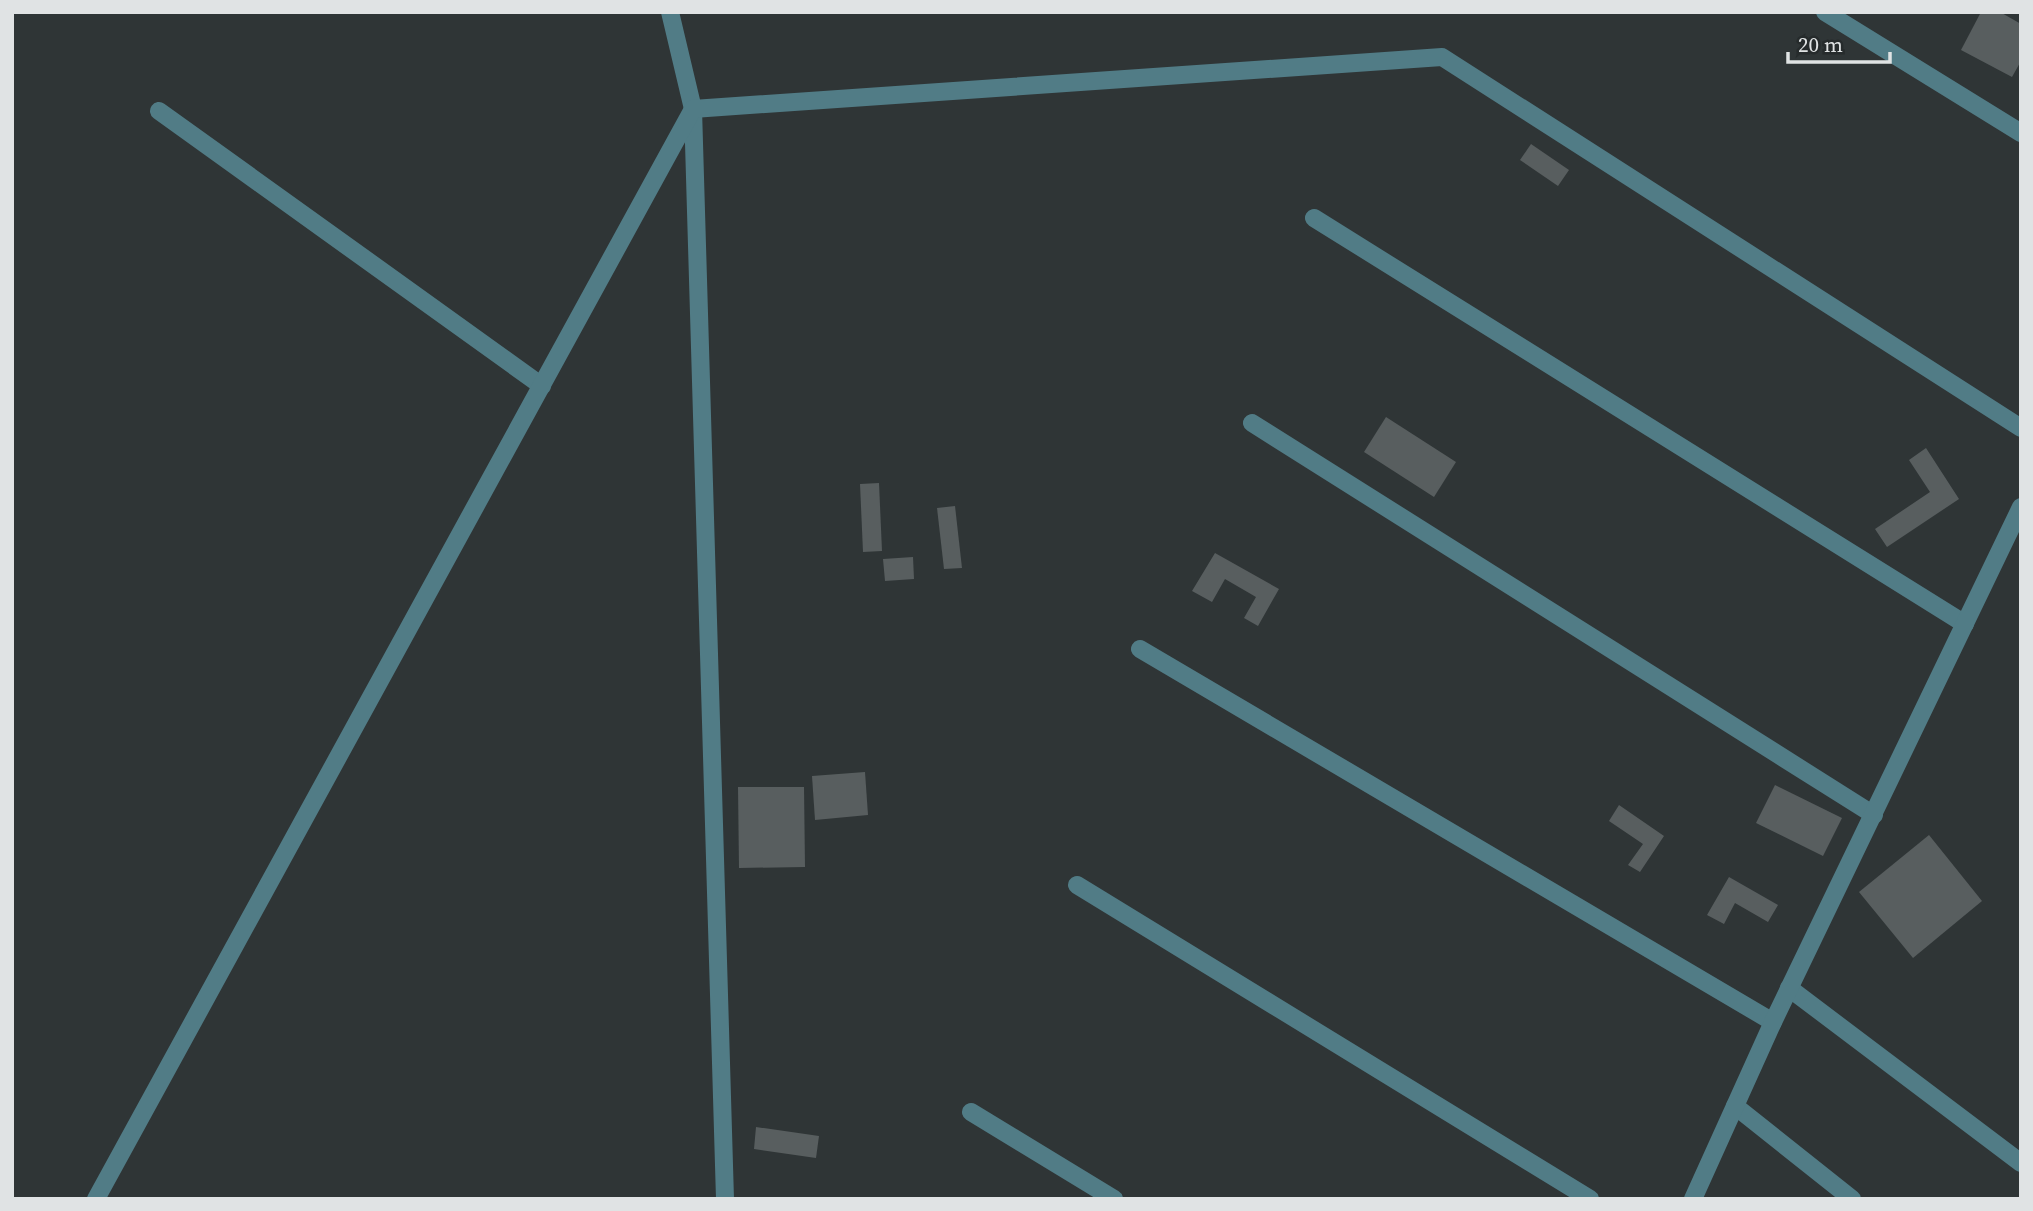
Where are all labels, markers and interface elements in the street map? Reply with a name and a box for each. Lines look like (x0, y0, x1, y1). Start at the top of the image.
scale bar (1788, 21, 1890, 65)
text: 20 m (1798, 30, 1843, 59)

